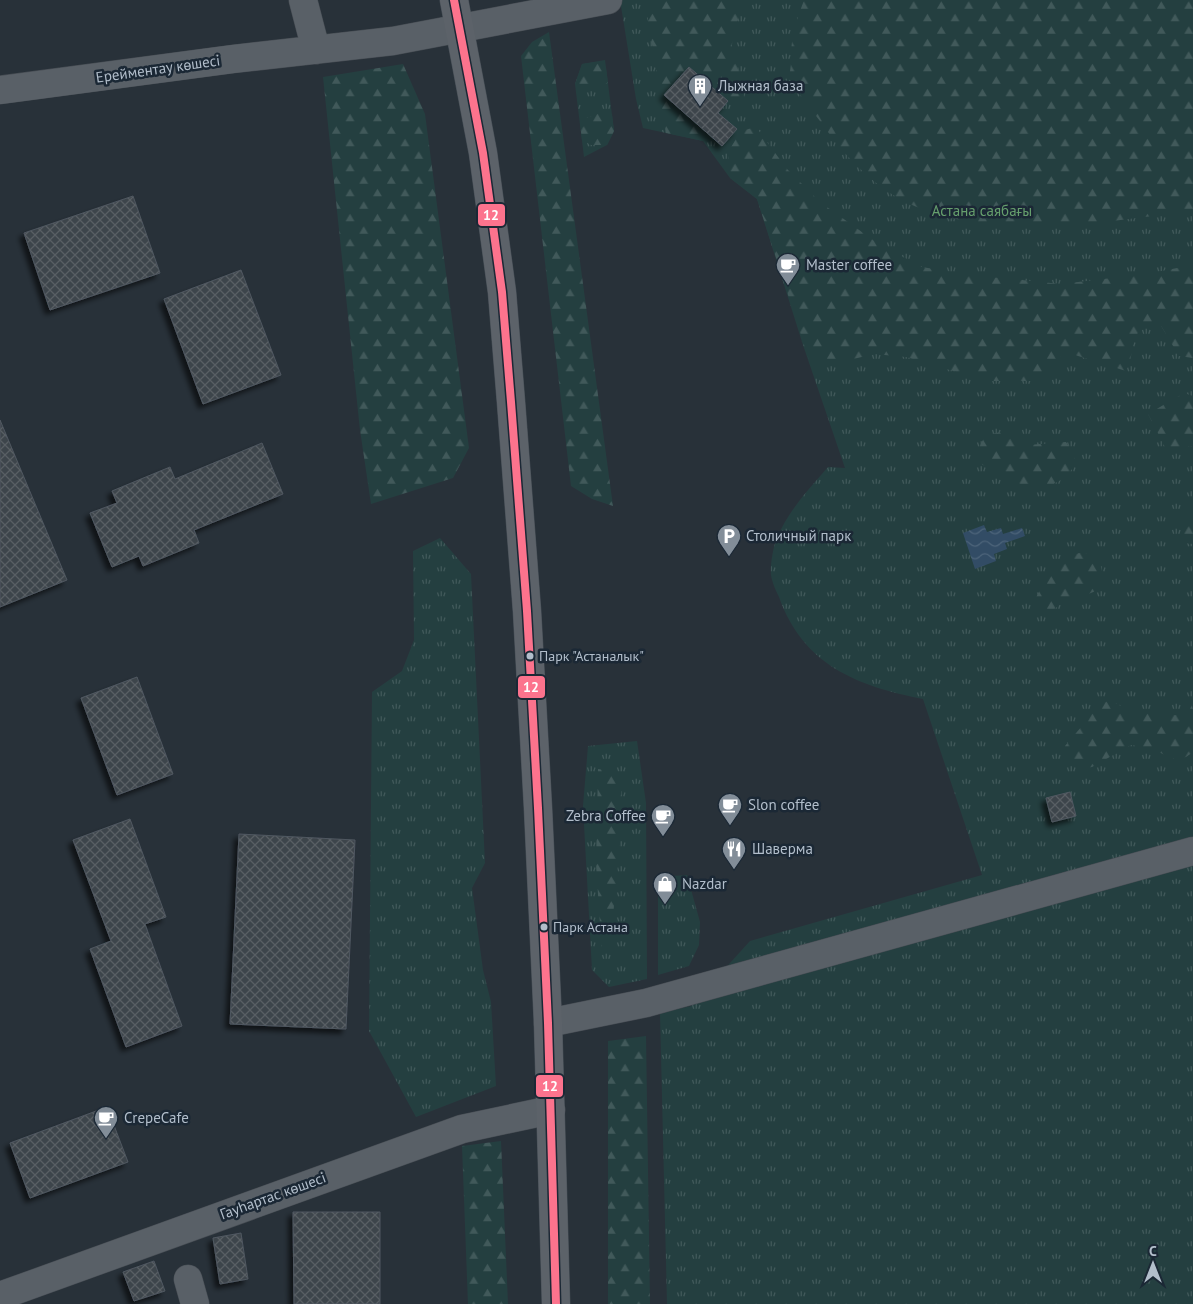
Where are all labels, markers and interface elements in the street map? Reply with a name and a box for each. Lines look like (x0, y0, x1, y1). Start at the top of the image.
street label: Ерейментау көшесі (94, 50, 221, 87)
building icon: Лыжная база (687, 73, 713, 107)
place label: Лыжная база (717, 76, 803, 95)
park label: Астана саябағы (932, 201, 1032, 220)
line badge: 12 (477, 203, 506, 227)
text: 12 (483, 206, 499, 224)
cafe icon: Master coffee (775, 252, 801, 286)
place label: Master coffee (806, 255, 892, 274)
parking icon: Столичный парк (716, 523, 742, 557)
place label: Столичный парк (746, 526, 852, 545)
place label: Парк "Астаналык" (539, 647, 644, 665)
marker: Парк "Астаналык" (525, 651, 535, 661)
line badge: 12 (517, 675, 546, 699)
text: 12 (523, 678, 539, 696)
cafe icon: Slon coffee (717, 792, 743, 826)
place label: Slon coffee (748, 795, 819, 814)
cafe icon: Zebra Coffee (650, 803, 676, 837)
place label: Zebra Coffee (566, 806, 646, 825)
restaurant icon: Шаверма (721, 836, 747, 870)
place label: Шаверма (752, 839, 813, 858)
shop icon: Nazdar (652, 871, 678, 905)
place label: Nazdar (682, 874, 727, 893)
place label: Парк Астана (553, 918, 628, 936)
marker: Парк Астана (539, 922, 549, 932)
line badge: 12 (535, 1074, 564, 1098)
text: 12 (542, 1077, 558, 1095)
cafe icon: CrepeCafe (93, 1105, 119, 1139)
place label: CrepeCafe (124, 1108, 189, 1127)
street label: Гауhартас көшесі (217, 1168, 328, 1224)
north arrow (1128, 1239, 1178, 1289)
text: С (1149, 1242, 1157, 1260)

